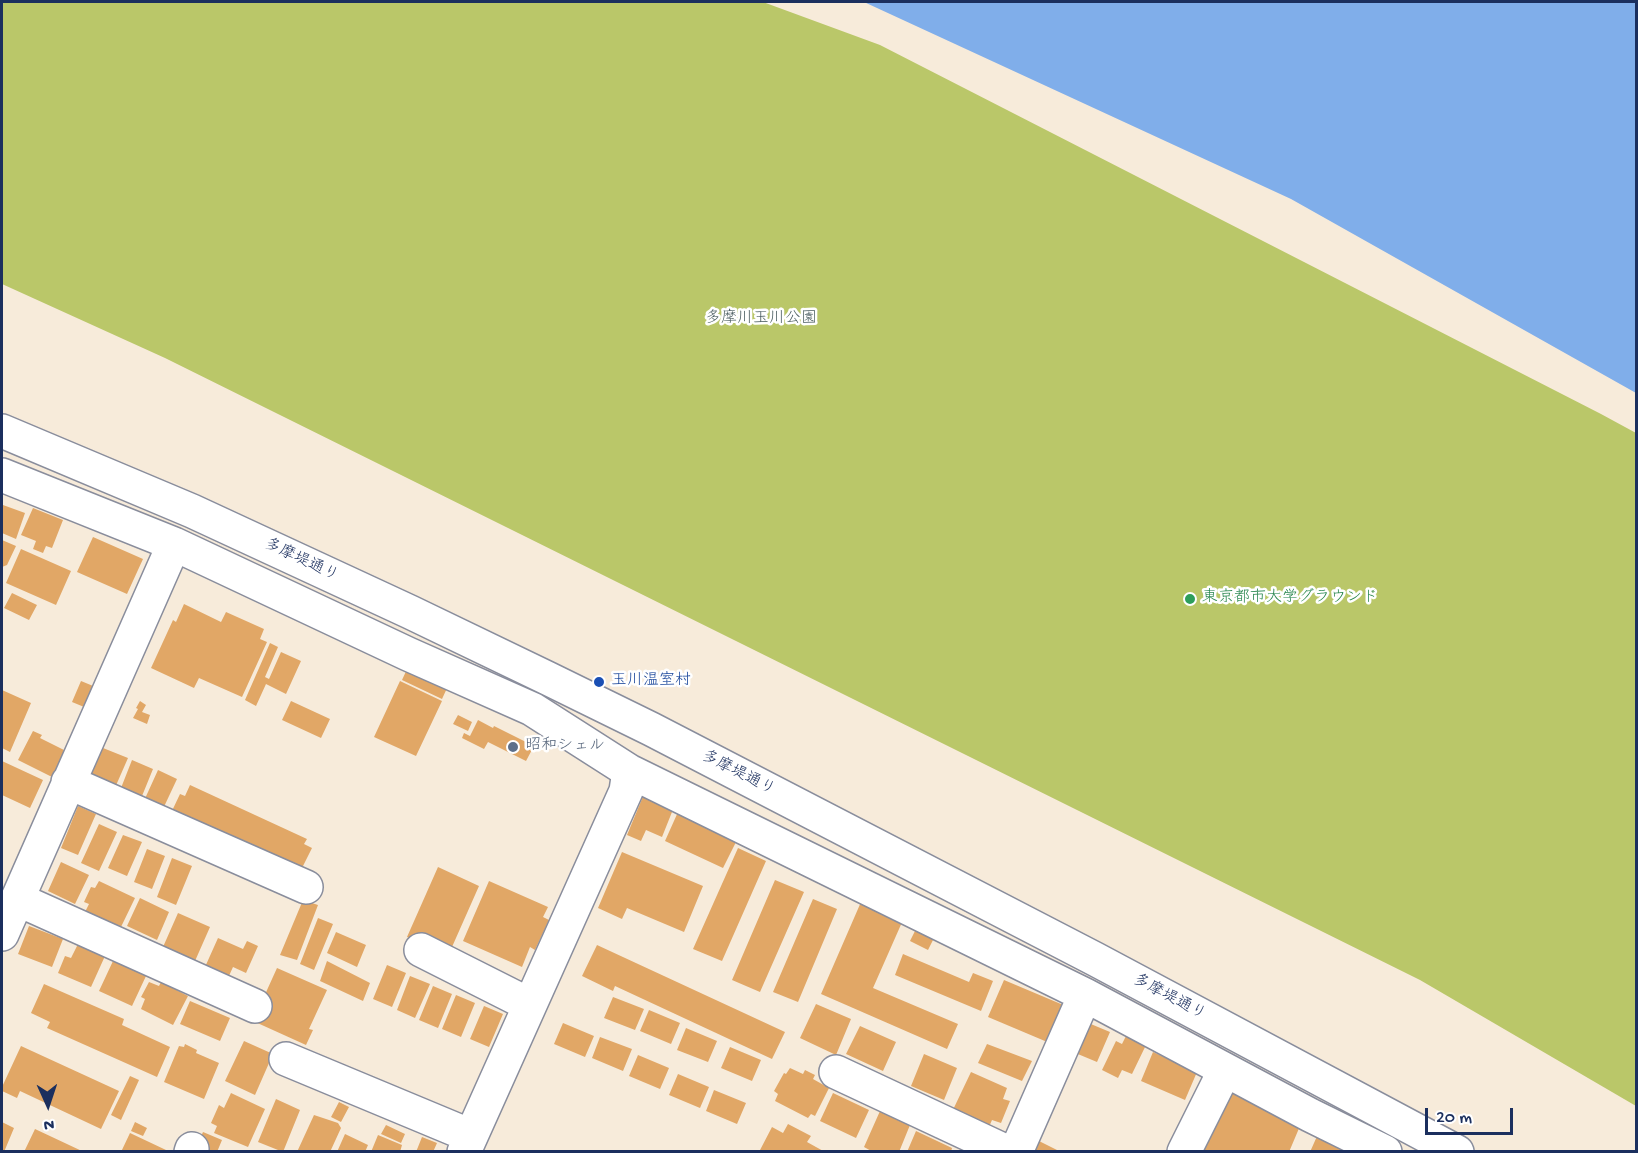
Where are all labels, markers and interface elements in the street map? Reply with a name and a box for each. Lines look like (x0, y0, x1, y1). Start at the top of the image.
park label: 多摩川玉川公園 (705, 310, 817, 330)
street label: 多摩堤通り (261, 535, 341, 587)
place label: 東京都市大学グラウンド (1202, 589, 1378, 609)
marker: 東京都市大学グラウンド (1183, 592, 1197, 606)
place label: 玉川温室村 (611, 672, 691, 692)
marker: 玉川温室村 (592, 675, 606, 689)
place label: 昭和シェル (525, 737, 605, 757)
marker: 昭和シェル (506, 740, 520, 754)
street label: 多摩堤通り (698, 747, 778, 801)
street label: 多摩堤通り (1129, 971, 1209, 1025)
north arrow (18, 1075, 78, 1135)
scale bar (1428, 1096, 1516, 1134)
text: 20 m (1436, 1108, 1472, 1129)
text: N (43, 1114, 55, 1133)

